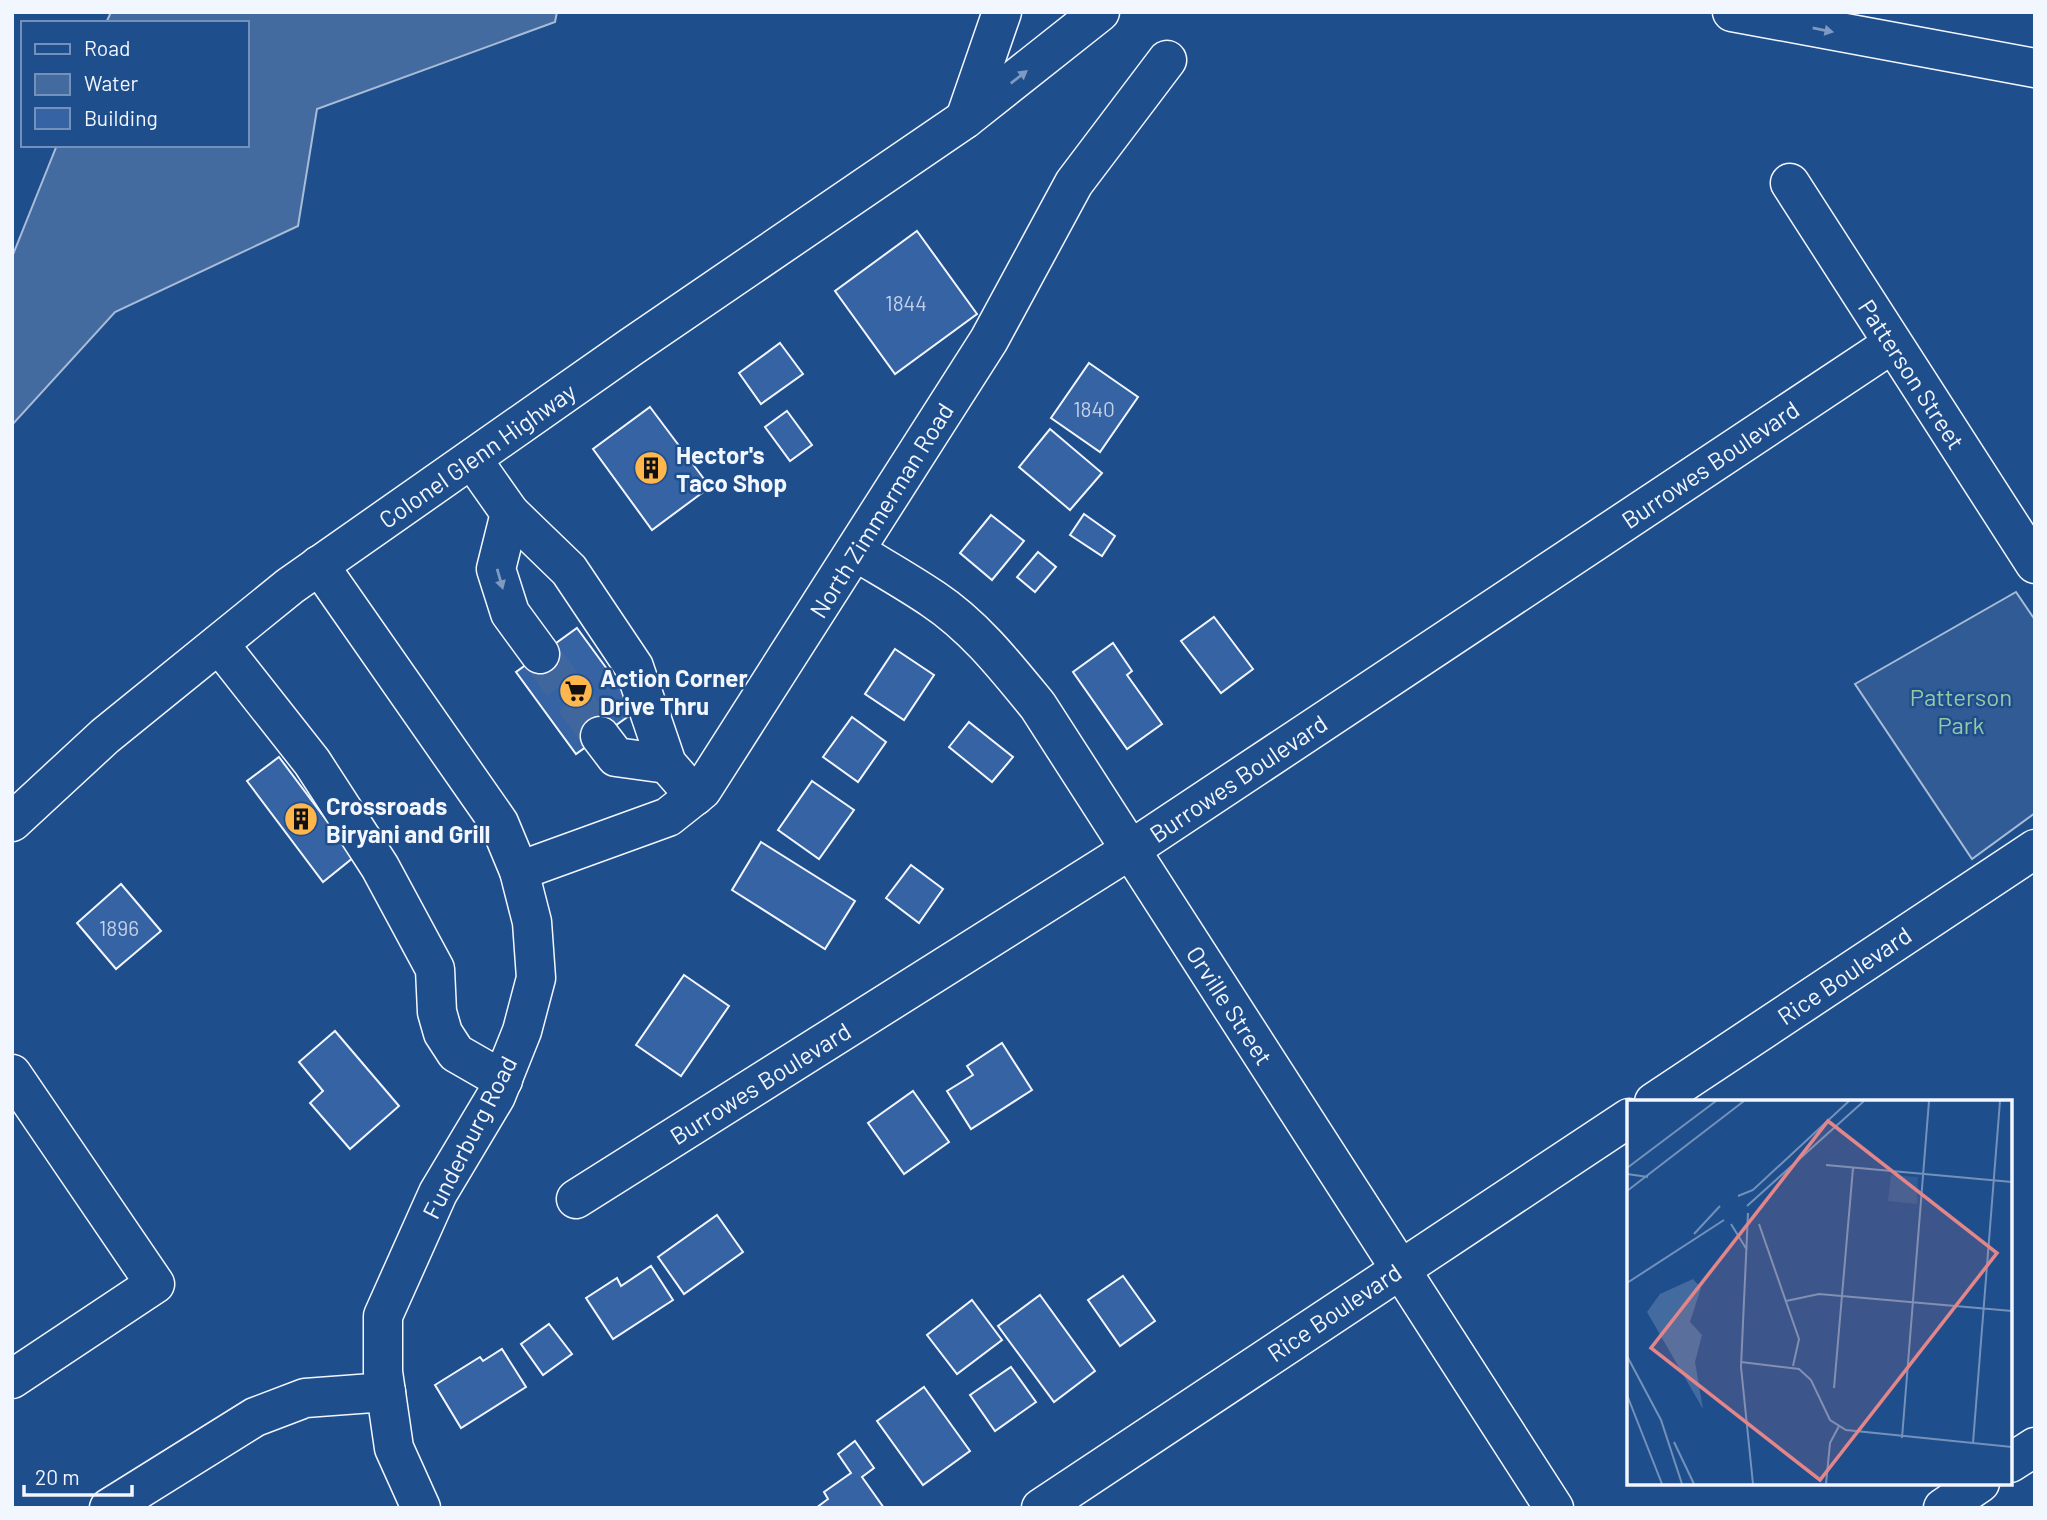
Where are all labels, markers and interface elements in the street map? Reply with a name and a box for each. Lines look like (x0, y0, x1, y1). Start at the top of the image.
legend (21, 21, 248, 147)
one-way arrow (1812, 24, 1834, 35)
text: Road (84, 35, 130, 60)
text: Water (84, 70, 139, 95)
one-way arrow (1010, 70, 1028, 84)
text: Building (84, 105, 158, 130)
house number: 1844 (885, 290, 927, 315)
street label: Patterson Street (1853, 294, 1971, 454)
street label: Colonel Glenn Highway (373, 376, 581, 534)
street label: Burrowes Boulevard (1616, 394, 1804, 534)
house number: 1840 (1073, 396, 1115, 421)
street label: North Zimmerman Road (803, 397, 959, 623)
place label: Hector's Taco Shop (676, 440, 787, 497)
building icon: Hector's Taco Shop (632, 449, 670, 487)
one-way arrow (495, 569, 505, 590)
place label: Action Corner Drive Thru (600, 663, 748, 720)
supermarket icon: Action Corner Drive Thru (557, 672, 595, 710)
park label: Patterson Park (1910, 682, 2012, 739)
street label: Burrowes Boulevard (1144, 708, 1332, 848)
place label: Crossroads Biryani and Grill (326, 791, 490, 848)
building icon: Crossroads Biryani and Grill (282, 800, 320, 838)
house number: 1896 (99, 915, 139, 940)
street label: Rice Boulevard (1772, 920, 1916, 1030)
street label: Orville Street (1181, 940, 1279, 1070)
street label: Burrowes Boulevard (664, 1016, 856, 1150)
street label: Funderburg Road (416, 1051, 522, 1223)
inset map (1627, 1100, 2012, 1485)
street label: Rice Boulevard (1262, 1257, 1406, 1367)
scale bar (24, 1454, 133, 1498)
text: 20 m (35, 1464, 80, 1489)

